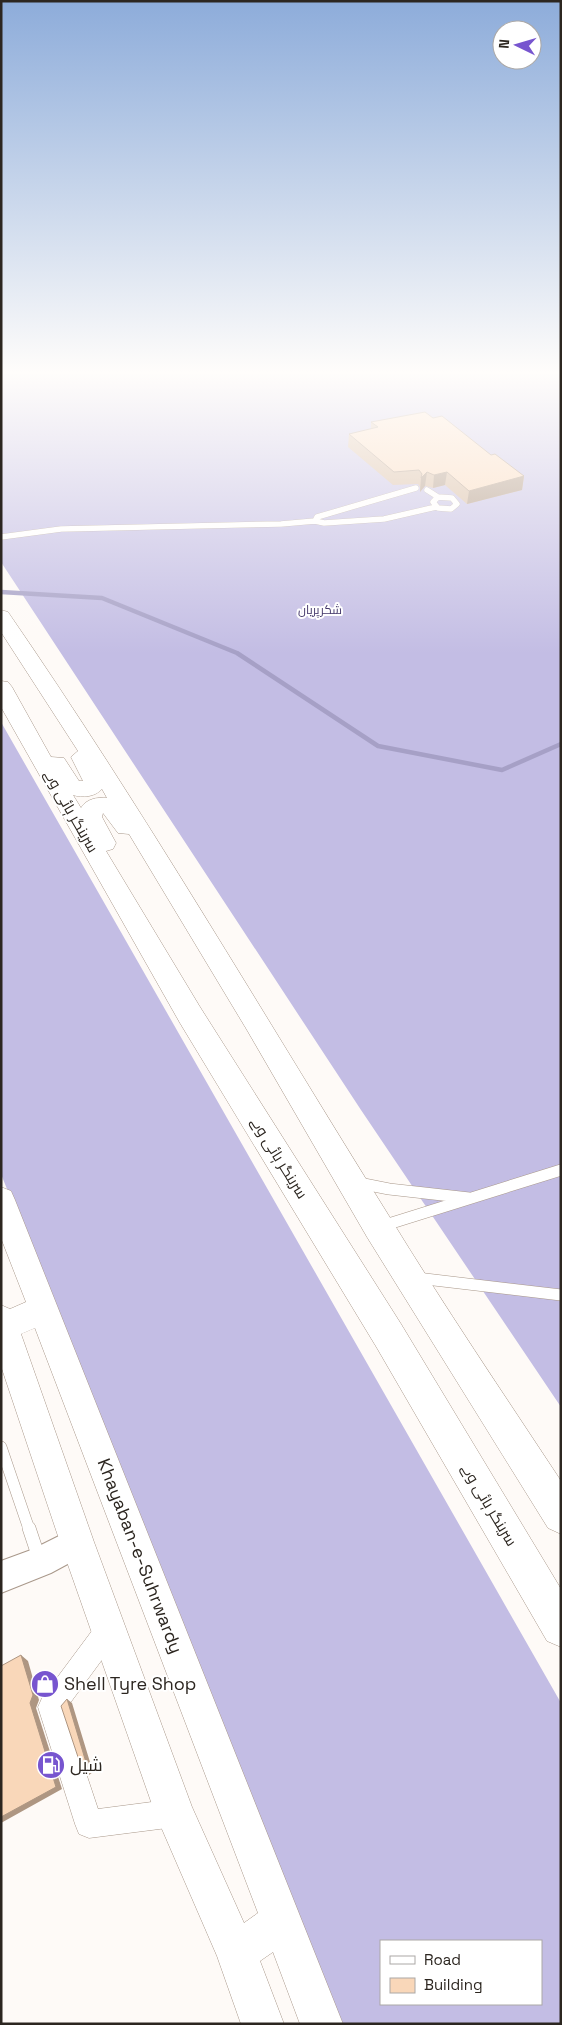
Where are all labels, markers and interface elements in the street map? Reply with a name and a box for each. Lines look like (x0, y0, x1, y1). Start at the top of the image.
north arrow (492, 20, 542, 70)
text: N (495, 38, 513, 49)
park label: شکرپریاں (298, 602, 342, 619)
street label: سرینگر ہائی وے (39, 766, 103, 856)
street label: سرینگر ہائی وے (246, 1113, 312, 1203)
street label: Khayaban-e-Suhrwardy (93, 1455, 188, 1657)
street label: سرینگر ہائی وے (457, 1460, 521, 1550)
shop icon: Shell Tyre Shop (30, 1669, 60, 1699)
place label: Shell Tyre Shop (64, 1672, 196, 1695)
fuel station icon: شیل (36, 1750, 66, 1780)
place label: شیل (70, 1753, 103, 1776)
legend (380, 1940, 542, 2005)
text: Road (424, 1950, 461, 1969)
text: Building (424, 1975, 483, 1994)

